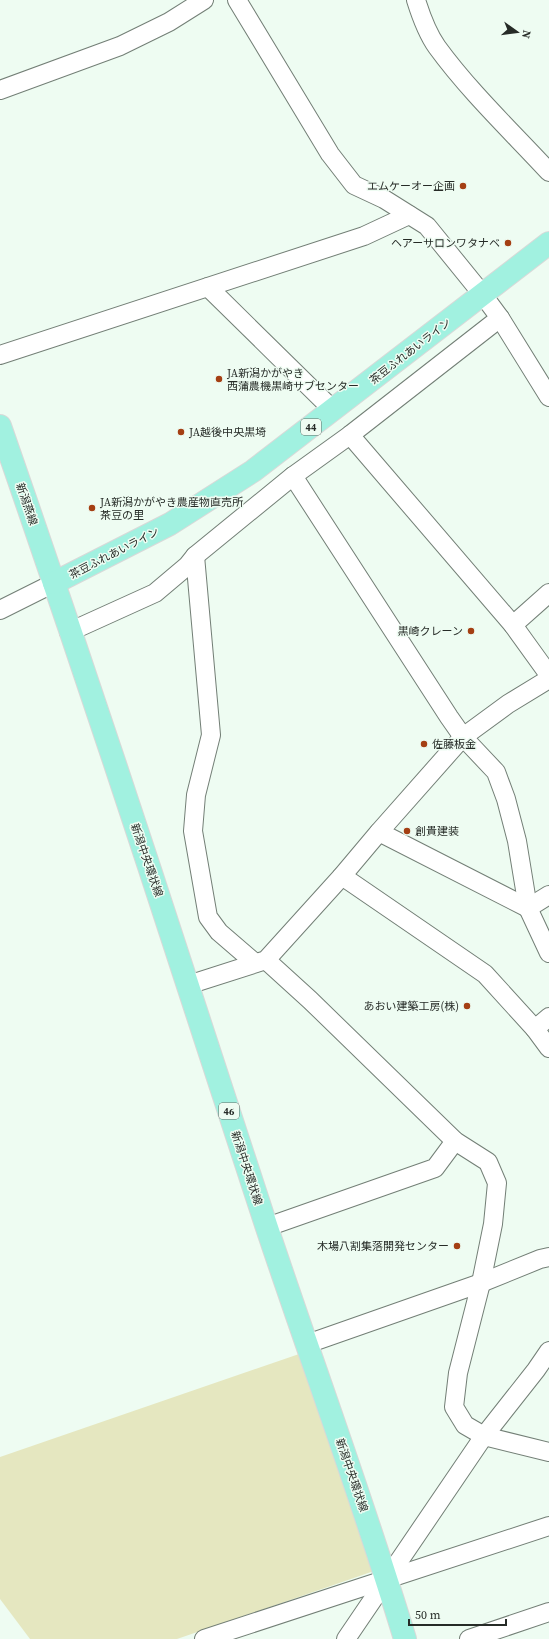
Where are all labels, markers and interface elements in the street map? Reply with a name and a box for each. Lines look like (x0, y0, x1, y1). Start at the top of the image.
north arrow (497, 12, 537, 52)
text: N (518, 29, 534, 40)
place label: エムケーオー企画 (367, 179, 455, 194)
marker: エムケーオー企画 (458, 181, 468, 191)
place label: ヘアーサロンワタナベ (391, 236, 500, 251)
marker: ヘアーサロンワタナベ (503, 238, 513, 248)
street label: 茶豆ふれあいライン (367, 315, 454, 388)
place label: JA新潟かがやき 西蒲農機黒崎サブセンター (226, 366, 359, 394)
marker: JA新潟かがやき 西蒲農機黒崎サブセンター (214, 374, 224, 384)
road number: 44 (301, 419, 321, 435)
place label: JA越後中央黒埼 (188, 425, 266, 440)
marker: JA越後中央黒埼 (176, 427, 186, 437)
street label: 新潟燕線 (12, 481, 41, 527)
place label: JA新潟かがやき農産物直売所 茶豆の里 (99, 495, 244, 523)
marker: JA新潟かがやき農産物直売所 茶豆の里 (87, 503, 97, 513)
street label: 茶豆ふれあいライン (67, 524, 162, 583)
place label: 黒崎クレーン (398, 624, 463, 639)
marker: 黒崎クレーン (466, 626, 476, 636)
place label: 佐藤板金 (432, 737, 476, 752)
marker: 佐藤板金 (419, 739, 429, 749)
street label: 新潟中央環状線 (127, 821, 166, 899)
place label: 創貴建装 (415, 824, 459, 839)
marker: 創貴建装 (402, 826, 412, 836)
place label: あおい建築工房(株) (364, 999, 459, 1014)
marker: あおい建築工房(株) (462, 1001, 472, 1011)
road number: 46 (219, 1103, 239, 1119)
street label: 新潟中央環状線 (227, 1129, 266, 1207)
place label: 木場八割集落開発センター (317, 1239, 449, 1254)
marker: 木場八割集落開発センター (452, 1241, 462, 1251)
street label: 新潟中央環状線 (332, 1436, 371, 1514)
scale bar (409, 1601, 506, 1627)
text: 50 m (415, 1607, 441, 1623)

